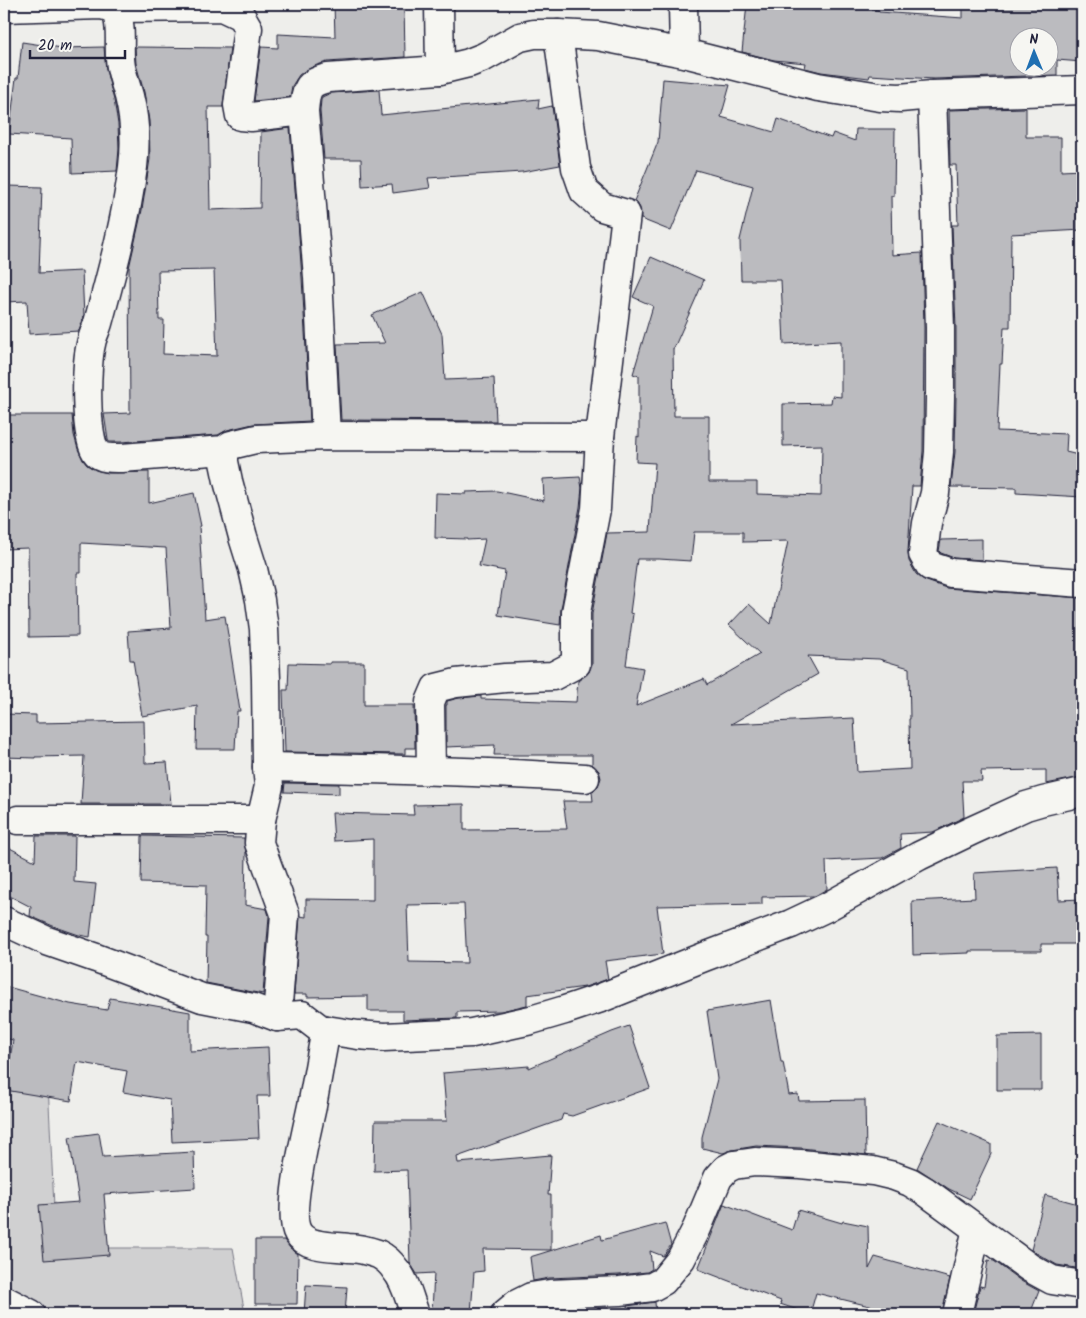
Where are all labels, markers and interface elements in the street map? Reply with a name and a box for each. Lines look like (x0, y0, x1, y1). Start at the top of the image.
scale bar (30, 28, 125, 60)
north arrow (1008, 28, 1058, 78)
text: N (1029, 29, 1039, 51)
text: 20 m (38, 34, 72, 58)

